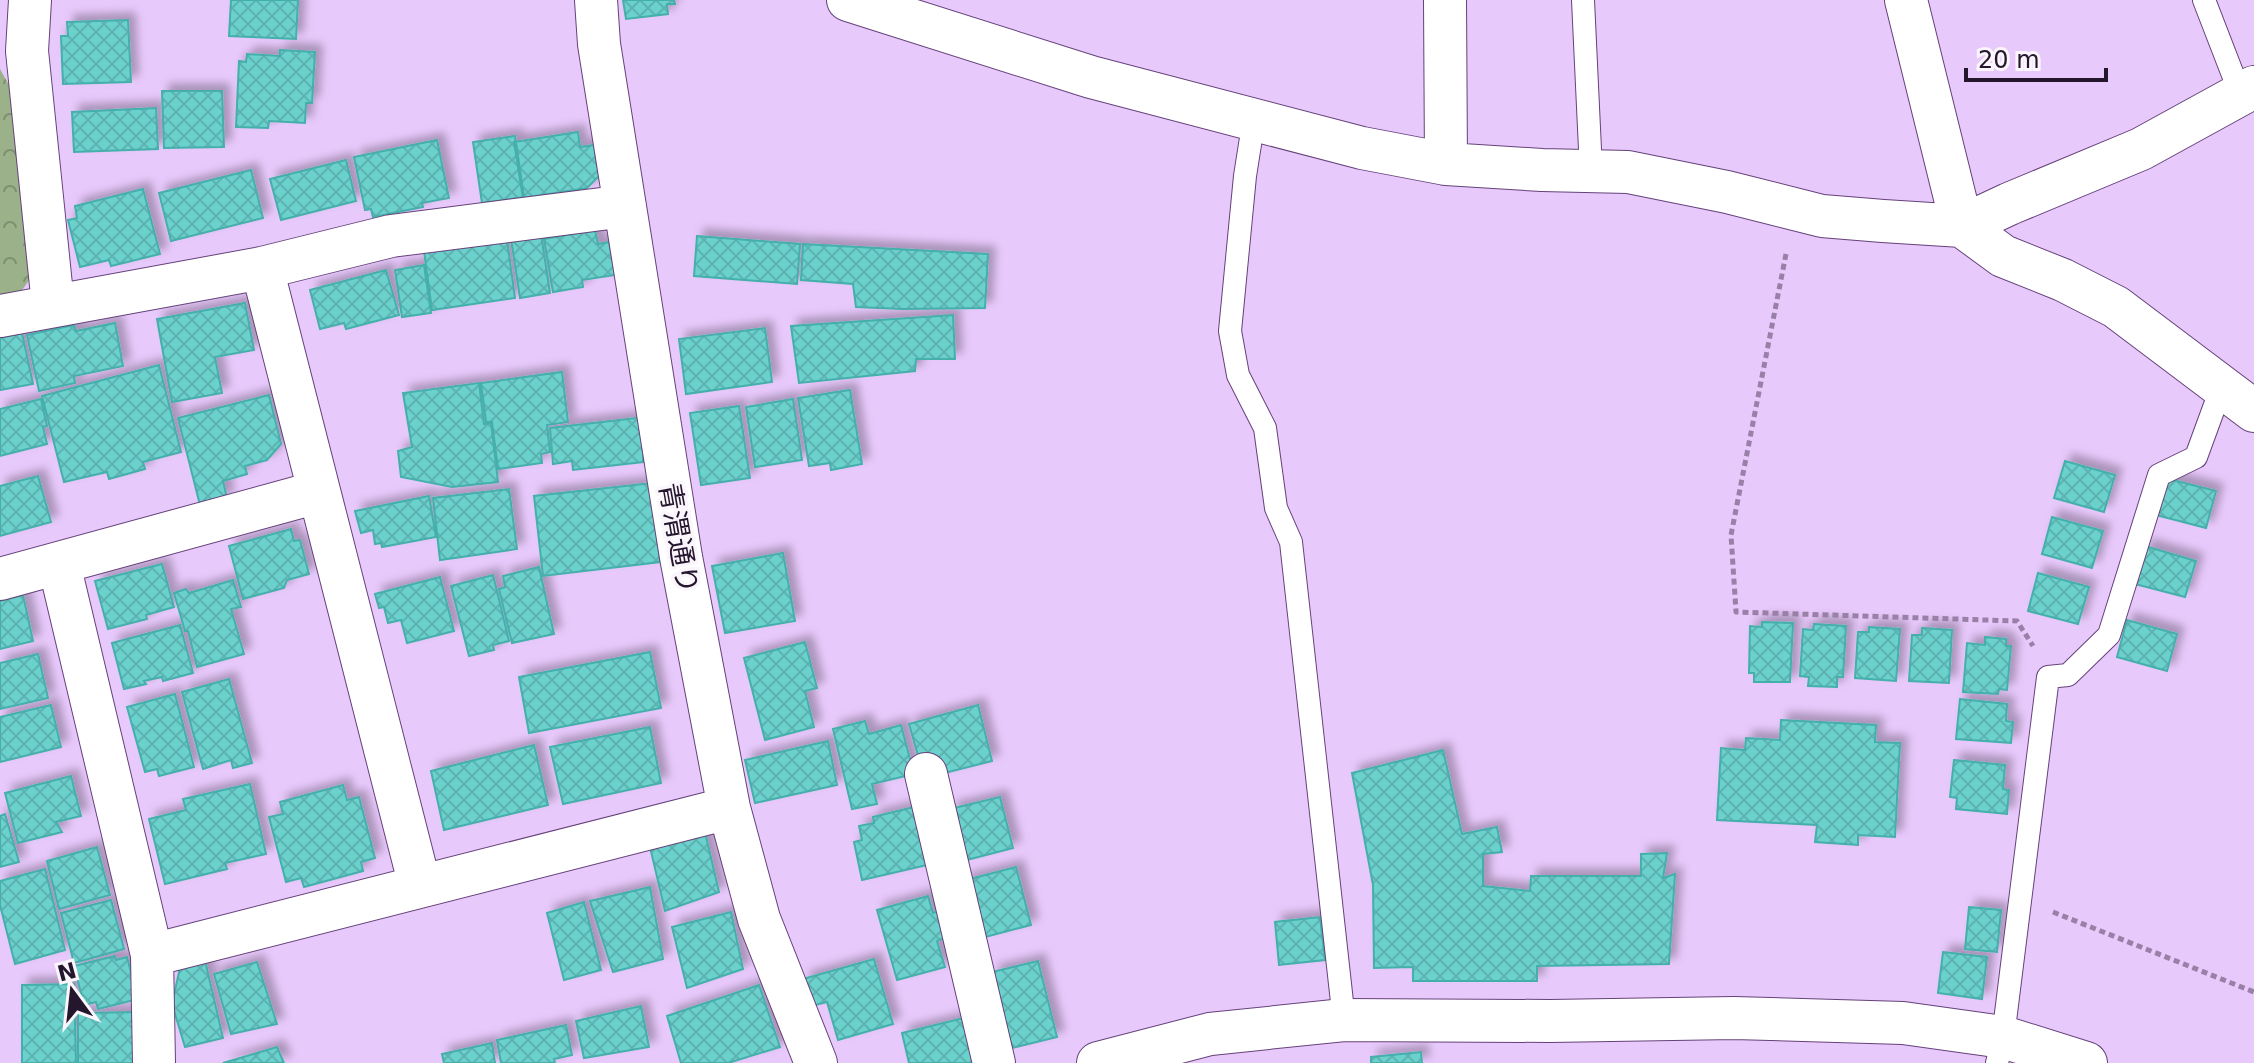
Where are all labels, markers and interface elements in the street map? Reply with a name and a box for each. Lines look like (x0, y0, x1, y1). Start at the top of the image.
scale bar (1966, 32, 2106, 82)
text: 20 m (1978, 46, 2040, 74)
street label: 青渭通り (653, 480, 704, 596)
north arrow (32, 951, 112, 1031)
text: N (55, 958, 79, 987)

